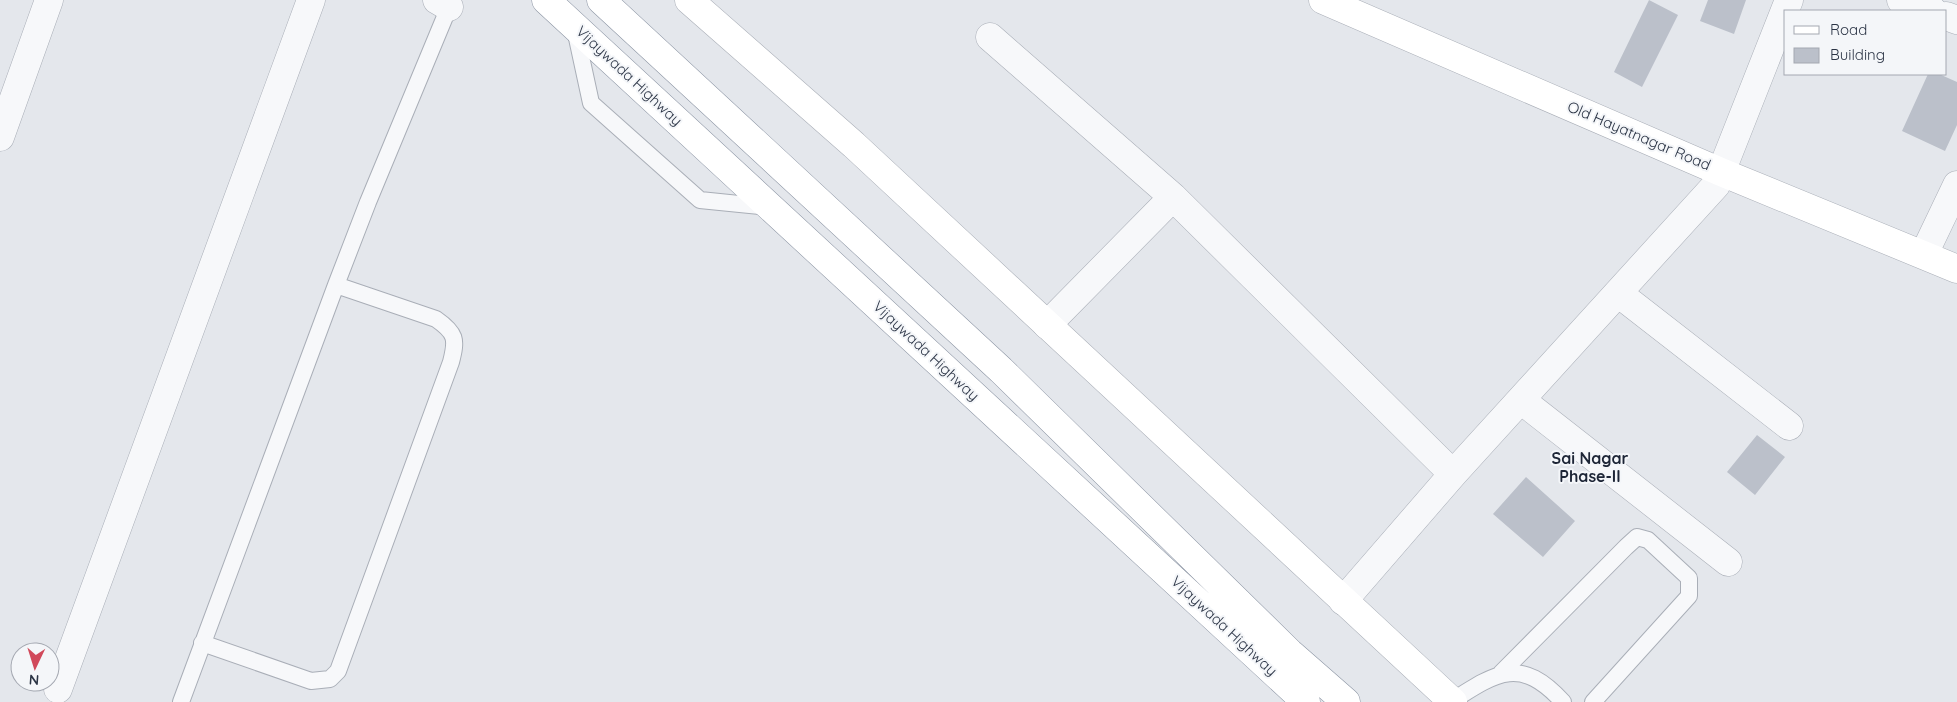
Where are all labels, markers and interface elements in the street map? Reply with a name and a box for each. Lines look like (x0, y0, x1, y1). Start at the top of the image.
legend (1784, 10, 1947, 75)
text: Road (1830, 20, 1867, 39)
street label: Vijaywada Highway (572, 21, 686, 130)
text: Building (1830, 45, 1885, 64)
street label: Old Hayatnagar Road (1565, 97, 1714, 174)
street label: Vijaywada Highway (869, 296, 983, 405)
district label: Sai Nagar Phase-II (1552, 448, 1628, 486)
street label: Vijaywada Highway (1167, 571, 1281, 680)
north arrow (10, 642, 60, 692)
text: N (28, 671, 40, 689)

